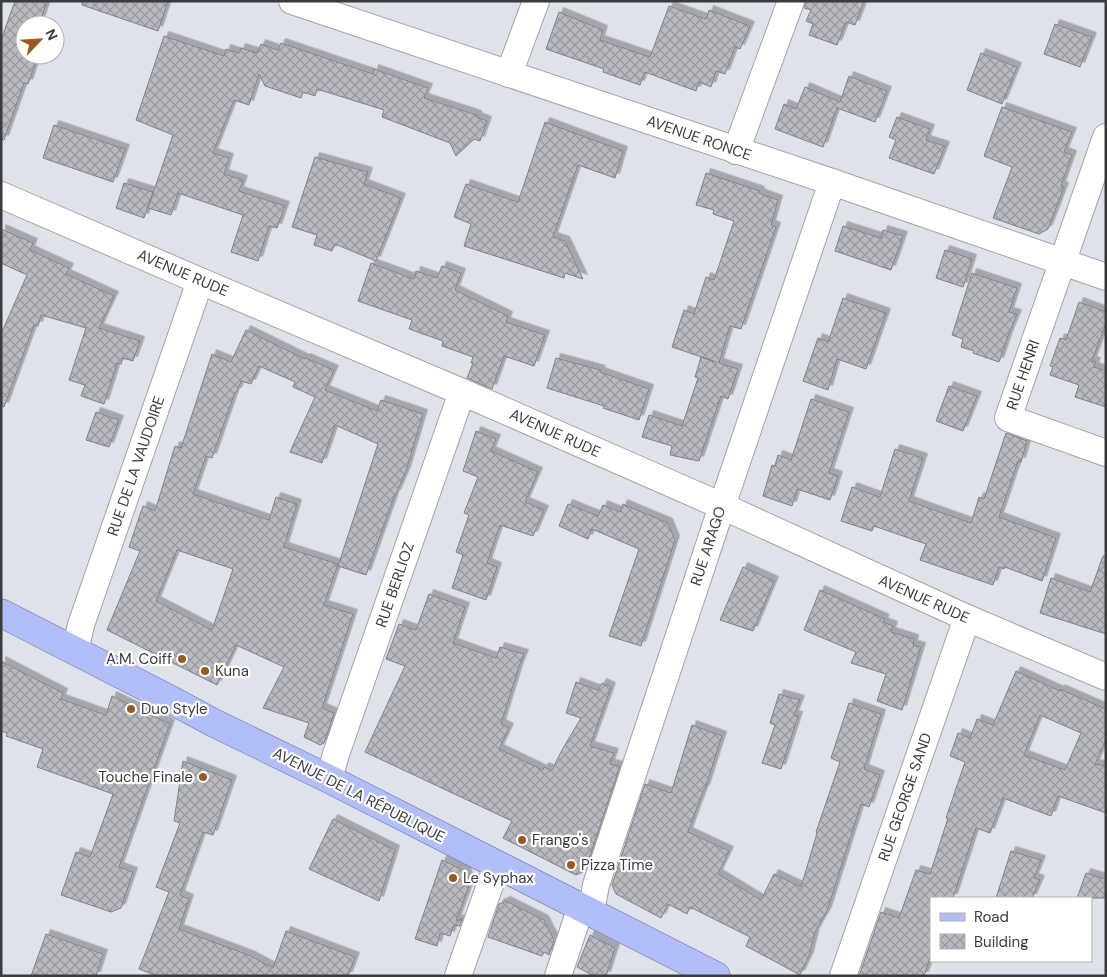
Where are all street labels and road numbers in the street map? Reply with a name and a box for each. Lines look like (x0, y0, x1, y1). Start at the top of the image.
street label: AVENUE RONCE (644, 111, 754, 165)
street label: AVENUE RUDE (134, 245, 232, 301)
street label: RUE HENRI (1002, 337, 1044, 413)
street label: RUE DE LA VAUDOIRE (103, 393, 169, 539)
street label: AVENUE RUDE (507, 404, 603, 462)
street label: RUE ARAGO (686, 504, 730, 588)
street label: RUE BERLIOZ (371, 540, 419, 630)
street label: AVENUE RUDE (876, 570, 972, 628)
street label: RUE GEORGE SAND (874, 730, 936, 864)
street label: AVENUE DE LA RÉPUBLIQUE (270, 743, 448, 847)

